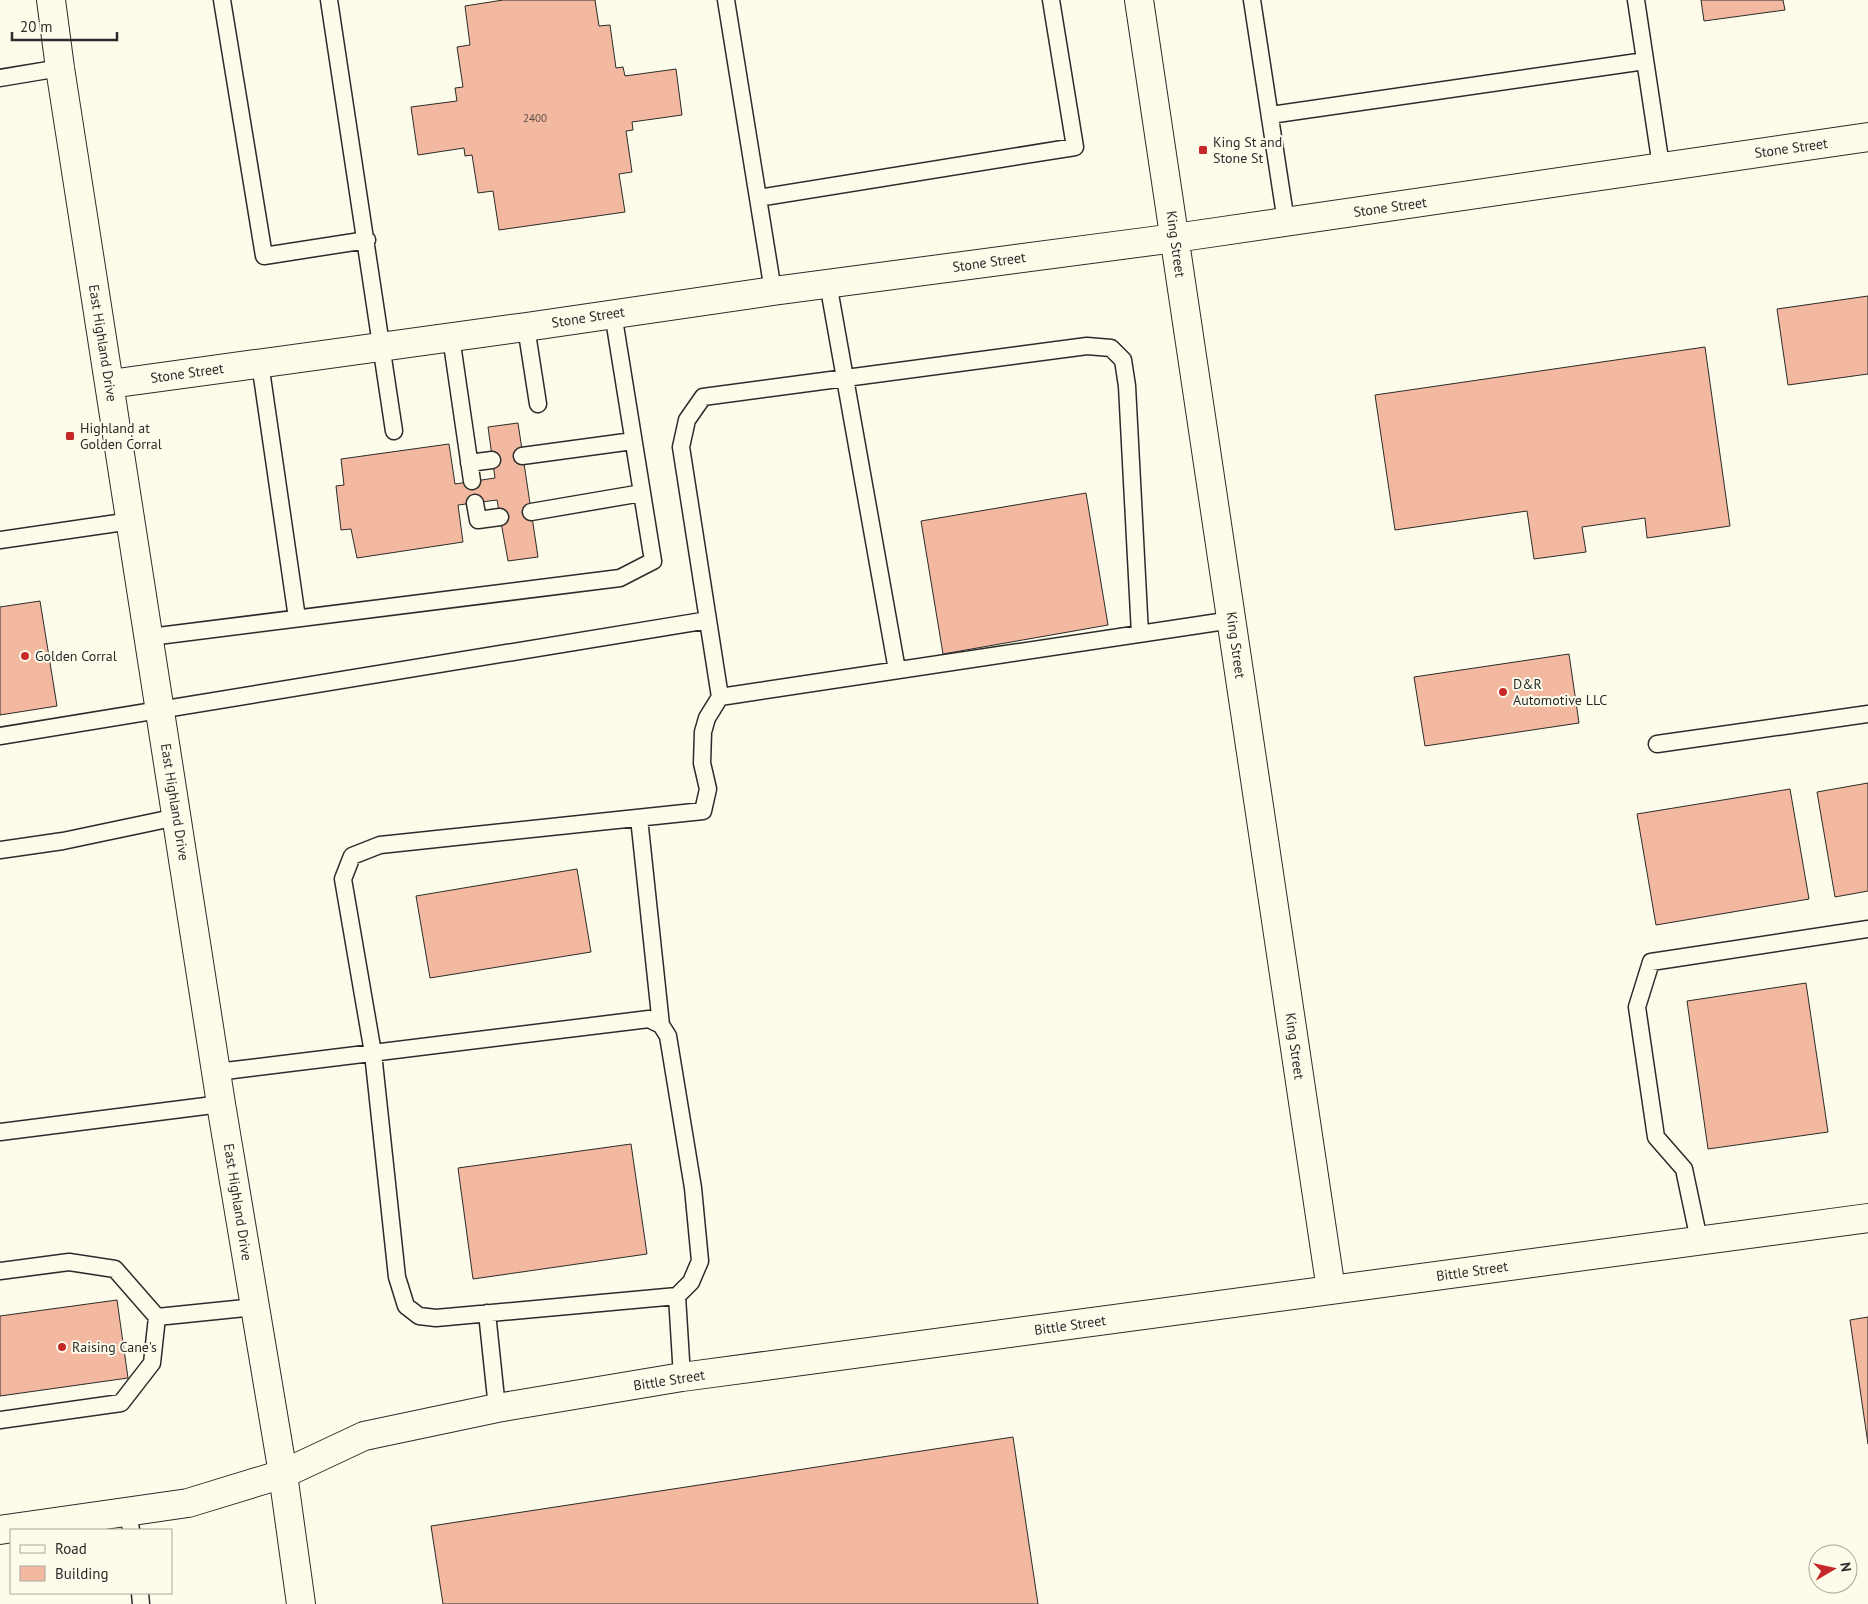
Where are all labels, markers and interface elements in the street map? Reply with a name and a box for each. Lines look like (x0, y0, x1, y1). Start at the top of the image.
scale bar (12, 10, 118, 42)
text: 20 m (20, 17, 53, 36)
house number: 2400 (523, 111, 547, 125)
place label: King St and Stone St (1213, 133, 1282, 167)
street label: Stone Street (1753, 134, 1829, 162)
marker: King St and Stone St (1197, 144, 1209, 156)
street label: Stone Street (1352, 193, 1428, 221)
street label: King Street (1162, 210, 1190, 279)
street label: Stone Street (951, 248, 1027, 276)
street label: East Highland Drive (85, 283, 121, 403)
street label: Stone Street (550, 302, 626, 332)
street label: Stone Street (149, 359, 225, 387)
place label: Highland at Golden Corral (80, 419, 162, 453)
marker: Highland at Golden Corral (64, 430, 76, 442)
street label: King Street (1222, 611, 1250, 680)
place label: Golden Corral (35, 647, 117, 665)
marker: Golden Corral (19, 650, 31, 662)
place label: D&R Automotive LLC (1513, 675, 1607, 709)
marker: D&R Automotive LLC (1497, 686, 1509, 698)
street label: East Highland Drive (157, 742, 193, 862)
street label: King Street (1281, 1012, 1309, 1081)
street label: East Highland Drive (220, 1142, 256, 1262)
street label: Bittle Street (1435, 1257, 1509, 1285)
street label: Bittle Street (1033, 1311, 1107, 1339)
place label: Raising Cane's (72, 1338, 157, 1356)
marker: Raising Cane's (56, 1341, 68, 1353)
street label: Bittle Street (632, 1365, 706, 1395)
legend (10, 1529, 172, 1594)
text: Road (55, 1539, 87, 1558)
north arrow (1808, 1544, 1858, 1594)
text: N (1836, 1561, 1855, 1573)
text: Building (55, 1564, 109, 1583)

